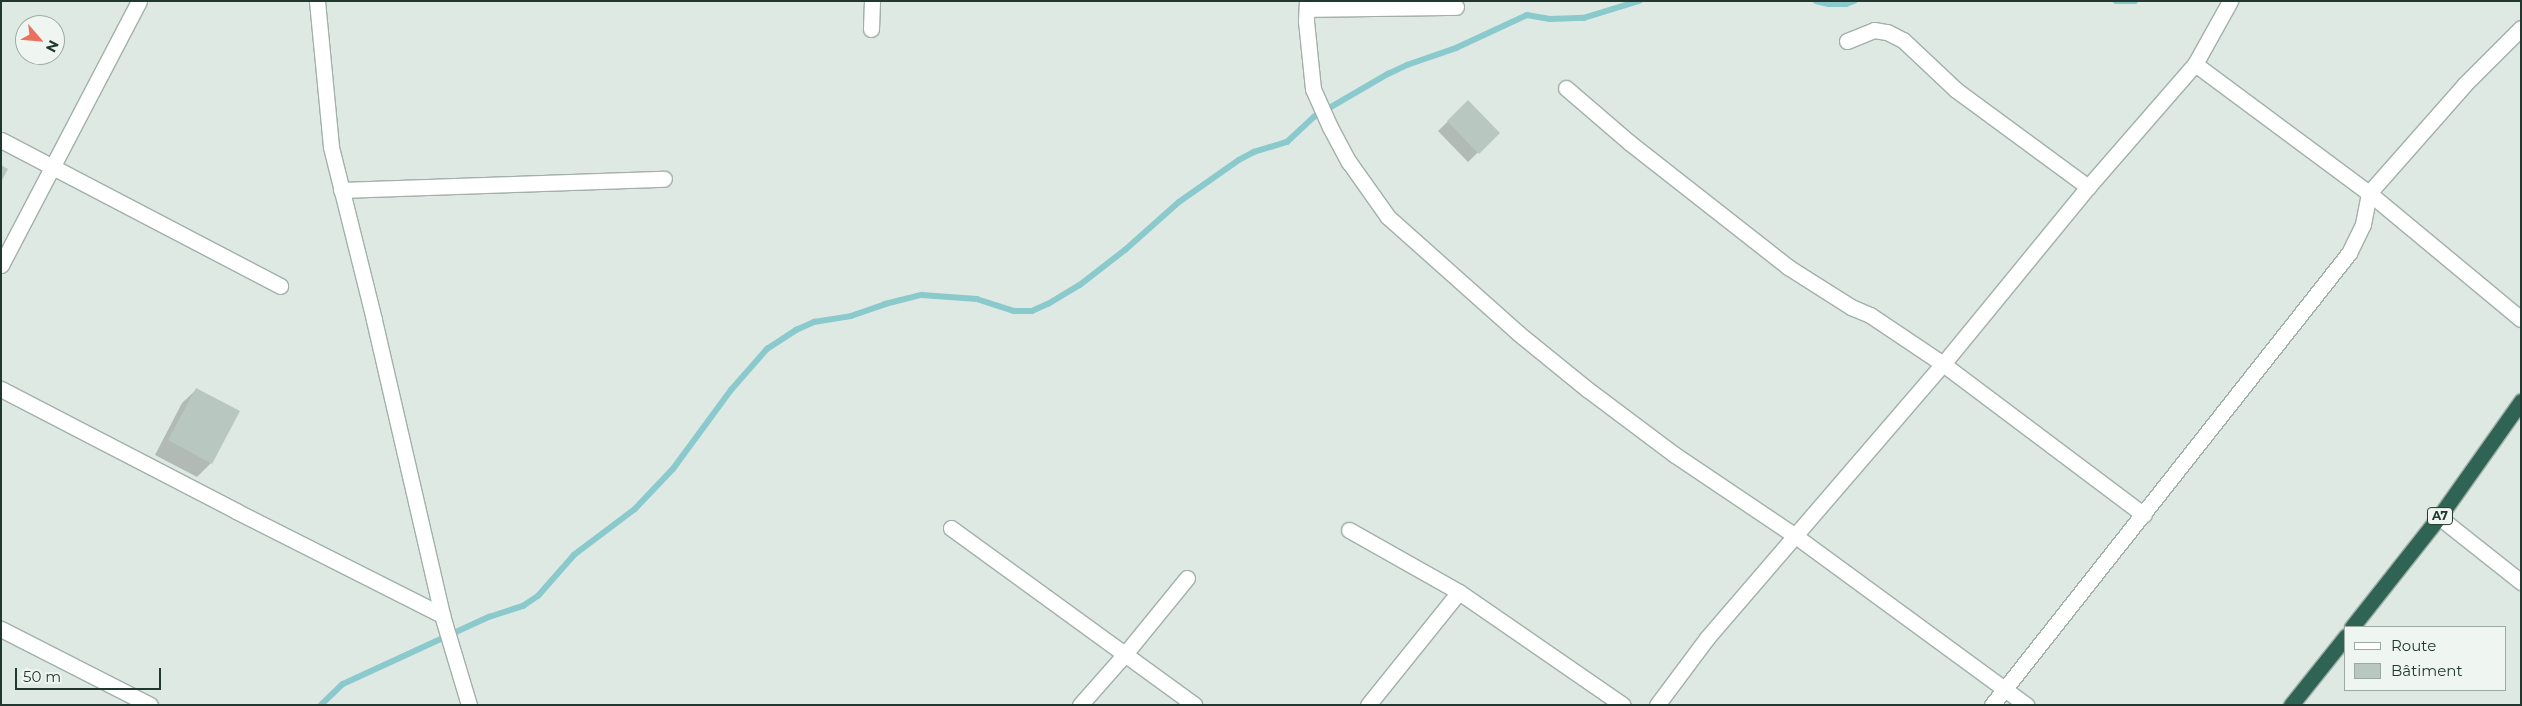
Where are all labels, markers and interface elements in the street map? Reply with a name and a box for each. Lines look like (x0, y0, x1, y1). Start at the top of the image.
north arrow (15, 15, 65, 65)
text: N (42, 37, 63, 55)
road number: A7 (2426, 506, 2454, 526)
legend (2344, 626, 2507, 691)
text: Route (2391, 636, 2436, 655)
scale bar (18, 658, 164, 690)
text: Bâtiment (2391, 661, 2463, 680)
text: 50 m (23, 667, 61, 686)

